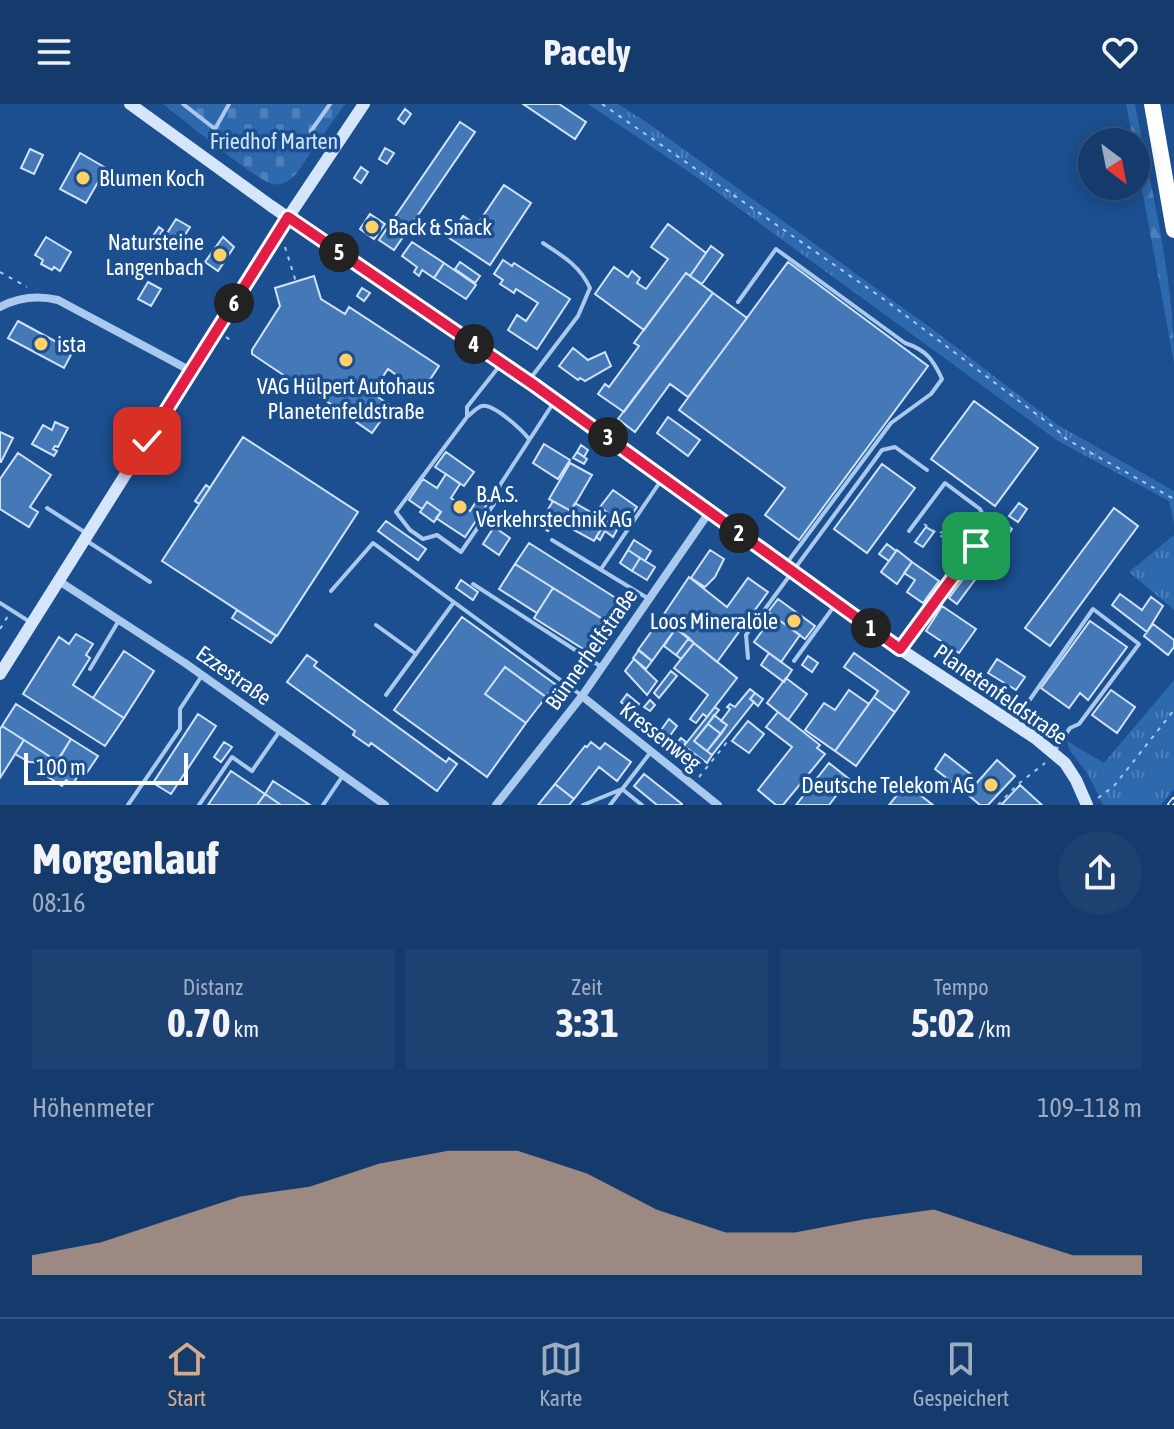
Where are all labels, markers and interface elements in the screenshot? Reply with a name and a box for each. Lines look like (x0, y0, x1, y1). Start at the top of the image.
icon: menu (32, 30, 76, 74)
icon: heart (1098, 30, 1142, 74)
text: Pacely (543, 31, 631, 73)
park label: Friedhof Marten (210, 128, 338, 154)
north arrow (1078, 128, 1150, 200)
map controls (1078, 128, 1150, 200)
place label: Blumen Koch (99, 165, 205, 191)
marker: Blumen Koch (74, 169, 92, 187)
place label: Back & Snack (388, 214, 492, 240)
marker: Back & Snack (363, 218, 381, 236)
place label: Natursteine Langenbach (105, 229, 204, 280)
pin: 5 (319, 232, 359, 272)
text: 5 (334, 239, 344, 265)
marker: Natursteine Langenbach (211, 246, 229, 264)
pin: 6 (214, 283, 254, 323)
text: 6 (229, 290, 239, 316)
pin: 4 (454, 324, 494, 364)
place label: ista (57, 331, 86, 357)
text: 4 (469, 331, 479, 357)
marker: ista (32, 335, 50, 353)
marker: VAG Hülpert Autohaus Planetenfeldstraße (337, 351, 355, 369)
place label: VAG Hülpert Autohaus Planetenfeldstraße (257, 373, 435, 424)
pin (113, 407, 181, 475)
pin: 3 (588, 417, 628, 457)
icon: check (125, 419, 169, 463)
text: 3 (603, 424, 613, 450)
place label: B.A.S. Verkehrstechnik AG (476, 481, 632, 532)
marker: B.A.S. Verkehrstechnik AG (451, 498, 469, 516)
pin (942, 512, 1010, 580)
pin: 2 (719, 513, 759, 553)
text: 2 (734, 520, 744, 546)
icon: arrive (954, 524, 998, 568)
street label: Bünnerhelfstraße (540, 583, 642, 715)
place label: Loos Mineralöle (650, 608, 778, 634)
pin: 1 (851, 608, 891, 648)
marker: Loos Mineralöle (785, 612, 803, 630)
text: 1 (866, 615, 876, 641)
street label: Planetenfeldstraße (929, 638, 1073, 750)
street label: Ezzestraße (191, 640, 277, 710)
street label: Kressenweg (615, 696, 707, 776)
scale bar (24, 749, 188, 785)
text: 100 m (36, 754, 86, 780)
place label: Deutsche Telekom AG (801, 772, 975, 798)
marker: Deutsche Telekom AG (982, 776, 1000, 794)
button: share (1058, 831, 1142, 915)
text: Morgenlauf (32, 833, 219, 883)
text: 08:16 (32, 888, 86, 918)
text: Distanz (183, 974, 243, 1000)
text: Zeit (571, 974, 603, 1000)
text: Tempo (934, 974, 988, 1000)
text: 0.70 (167, 1000, 230, 1045)
text: 3:31 (555, 1000, 619, 1045)
text: 5:02 (911, 1000, 975, 1045)
text: km (230, 1016, 259, 1042)
text: /km (975, 1016, 1011, 1042)
text: Höhenmeter (32, 1093, 154, 1123)
text: 109–118 m (1037, 1093, 1142, 1123)
tab: Start (165, 1337, 209, 1411)
tab: Karte (539, 1337, 583, 1411)
tab: Gespeichert (913, 1337, 1009, 1411)

